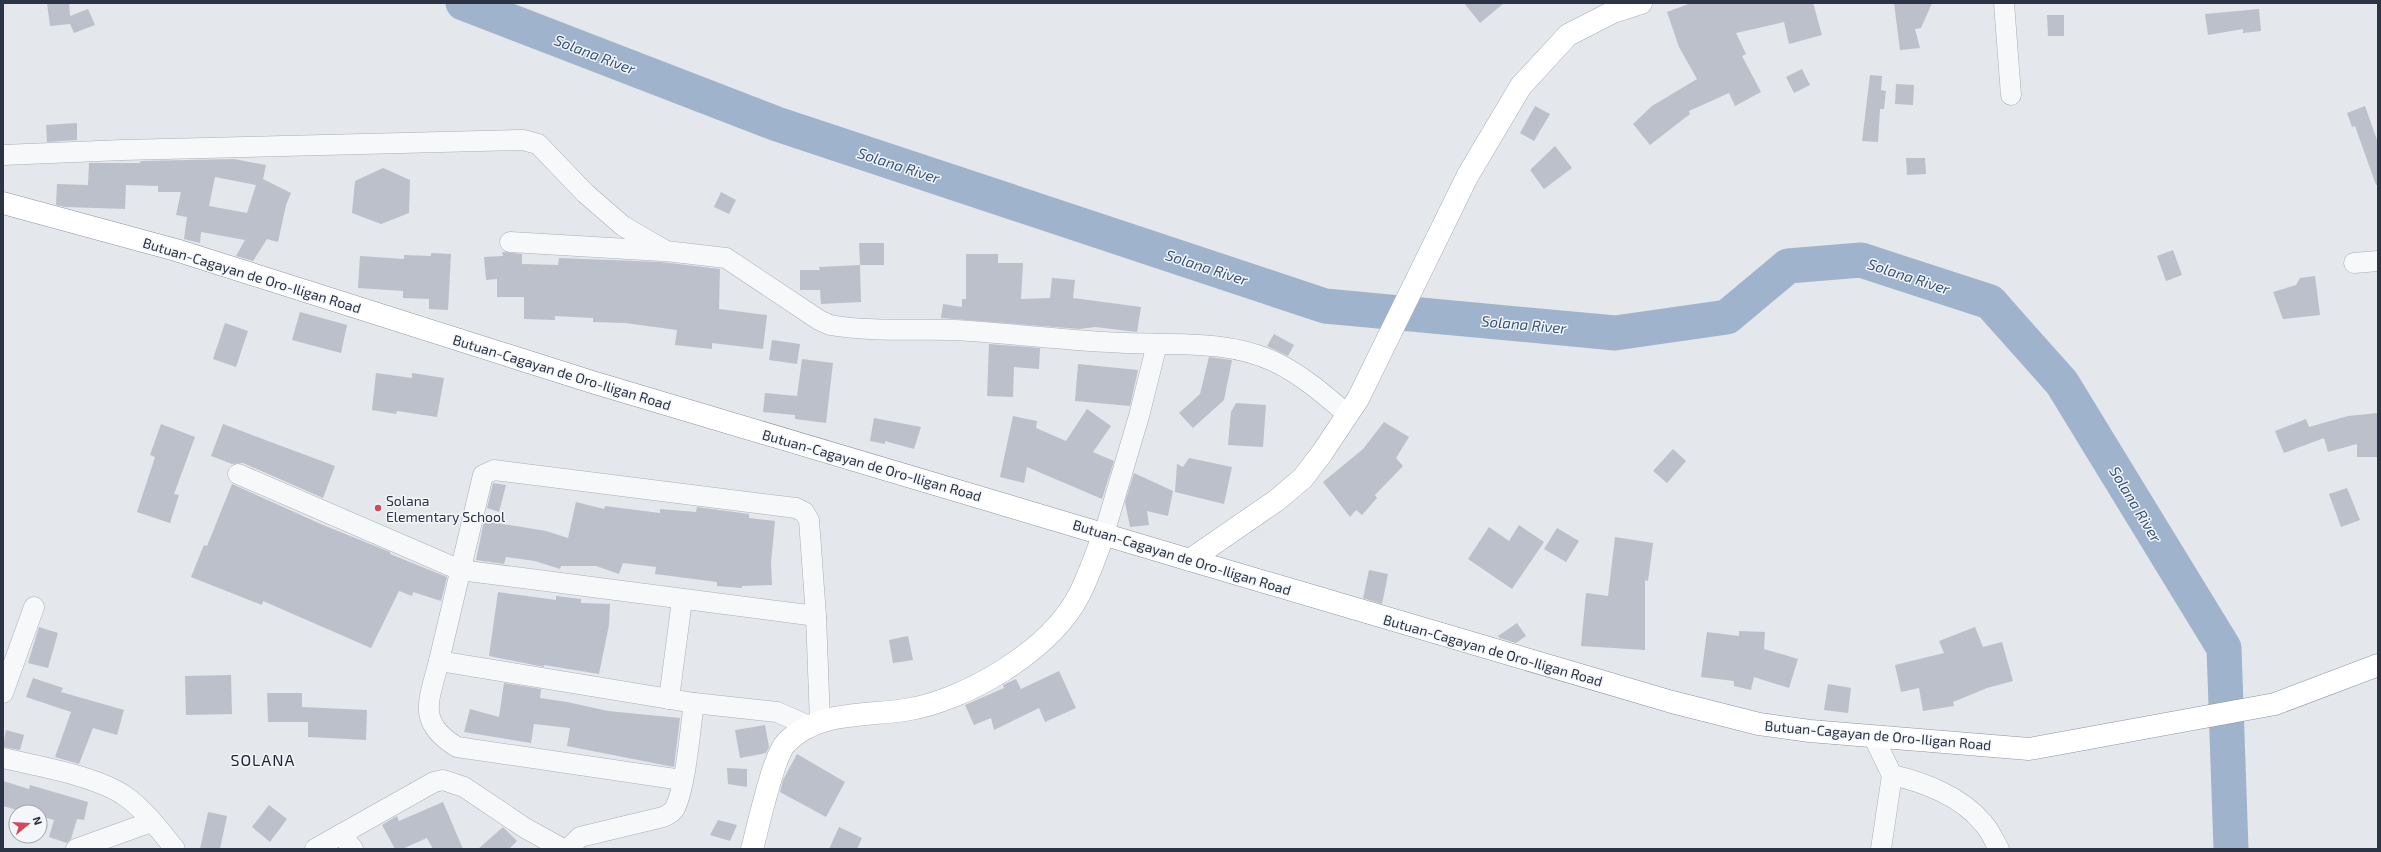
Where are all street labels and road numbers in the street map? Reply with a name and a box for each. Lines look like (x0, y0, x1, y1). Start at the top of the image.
street label: Butuan-Cagayan de Oro-Iligan Road (141, 234, 363, 316)
street label: Butuan-Cagayan de Oro-Iligan Road (451, 331, 673, 413)
street label: Butuan-Cagayan de Oro-Iligan Road (760, 425, 984, 505)
street label: Butuan-Cagayan de Oro-Iligan Road (1071, 516, 1293, 598)
street label: Butuan-Cagayan de Oro-Iligan Road (1381, 610, 1605, 690)
street label: Butuan-Cagayan de Oro-Iligan Road (1764, 717, 1992, 753)

